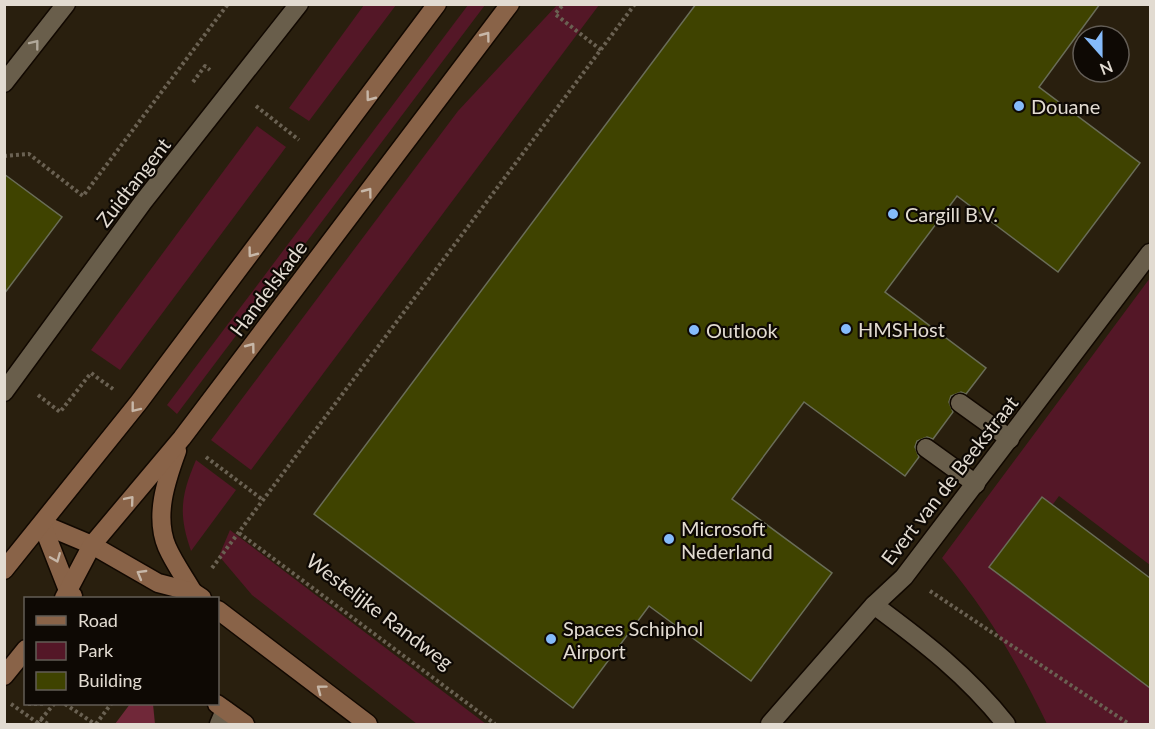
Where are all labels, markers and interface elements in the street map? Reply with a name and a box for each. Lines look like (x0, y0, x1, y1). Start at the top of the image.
north arrow (1071, 24, 1131, 84)
one-way arrow (478, 32, 489, 43)
one-way arrow (28, 39, 39, 50)
text: N (1097, 57, 1116, 80)
one-way arrow (366, 90, 377, 101)
place label: Douane (1031, 94, 1100, 118)
marker: Douane (1012, 99, 1026, 113)
street label: Zuidtangent (91, 133, 175, 231)
one-way arrow (361, 187, 372, 198)
place label: Cargill B.V. (905, 202, 998, 226)
marker: Cargill B.V. (886, 207, 900, 221)
street label: Handelskade (224, 236, 312, 340)
one-way arrow (249, 246, 260, 257)
place label: HMSHost (858, 317, 945, 341)
place label: Outlook (706, 318, 779, 342)
marker: HMSHost (839, 322, 853, 336)
marker: Outlook (687, 323, 701, 337)
one-way arrow (243, 343, 254, 354)
street label: Evert van de Beekstraat (876, 391, 1022, 569)
one-way arrow (131, 402, 142, 413)
one-way arrow (122, 496, 133, 507)
place label: Microsoft Nederland (681, 516, 773, 563)
marker: Microsoft Nederland (662, 532, 676, 546)
street label: Westelijke Randweg (302, 548, 458, 674)
one-way arrow (49, 552, 61, 563)
one-way arrow (137, 569, 147, 581)
legend (24, 597, 219, 705)
text: Road (78, 609, 118, 631)
place label: Spaces Schiphol Airport (563, 616, 703, 663)
marker: Spaces Schiphol Airport (544, 632, 558, 646)
text: Park (78, 639, 114, 661)
text: Building (78, 669, 142, 691)
one-way arrow (317, 685, 328, 696)

